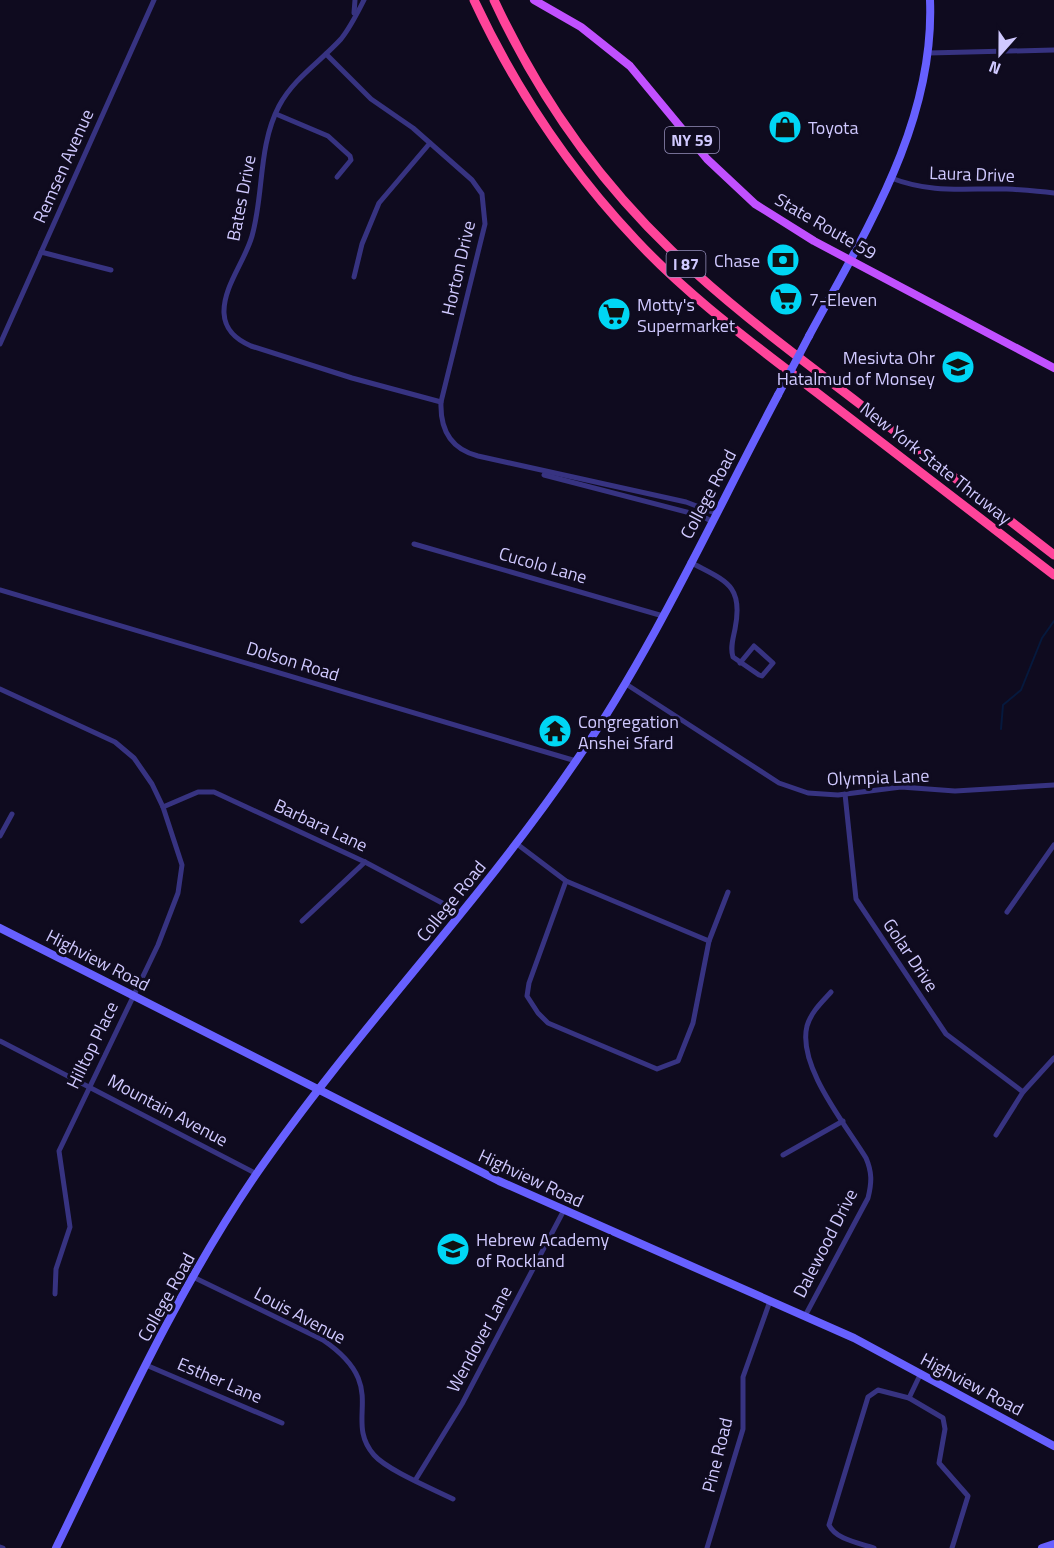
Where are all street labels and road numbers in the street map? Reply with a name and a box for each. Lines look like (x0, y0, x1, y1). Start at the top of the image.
street label: Remsen Avenue (26, 105, 100, 227)
road number: NY 59 (665, 127, 719, 153)
street label: Bates Drive (219, 153, 263, 243)
street label: Laura Drive (929, 159, 1015, 189)
street label: State Route 59 (770, 186, 882, 266)
street label: Horton Drive (434, 218, 482, 318)
road number: I 87 (666, 251, 706, 277)
street label: New York State Thruway (854, 395, 1018, 531)
street label: College Road (673, 444, 743, 544)
street label: Cucolo Lane (496, 540, 590, 590)
street label: Dolson Road (243, 634, 343, 688)
street label: Olympia Lane (826, 762, 930, 792)
street label: Barbara Lane (270, 792, 372, 858)
street label: College Road (410, 855, 492, 947)
street label: Golar Drive (877, 913, 945, 997)
street label: Highview Road (41, 922, 155, 998)
street label: Hilltop Place (59, 997, 125, 1093)
street label: Mountain Avenue (103, 1067, 233, 1153)
street label: Highview Road (474, 1142, 588, 1214)
street label: Dalewood Drive (786, 1184, 864, 1302)
street label: College Road (130, 1248, 202, 1346)
street label: Louis Avenue (249, 1280, 351, 1350)
street label: Wendover Lane (440, 1281, 518, 1397)
street label: Highview Road (916, 1346, 1028, 1422)
street label: Esther Lane (173, 1350, 267, 1410)
street label: Pine Road (695, 1415, 739, 1495)

